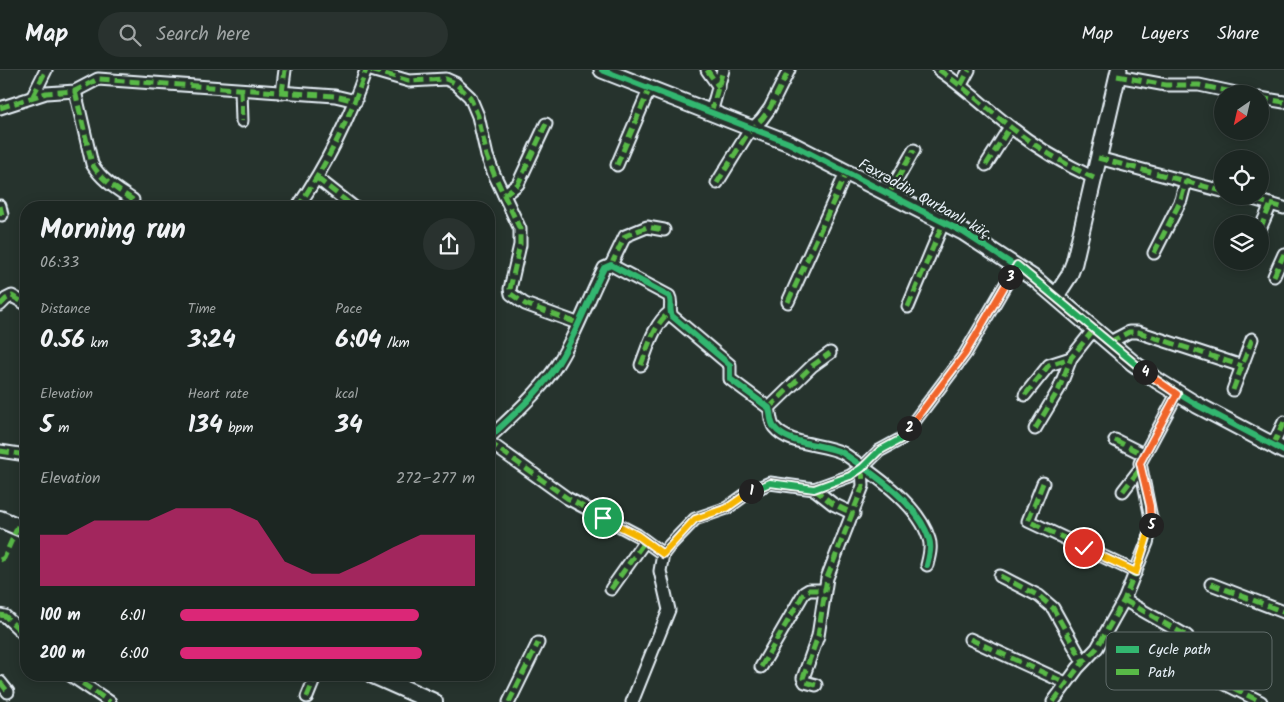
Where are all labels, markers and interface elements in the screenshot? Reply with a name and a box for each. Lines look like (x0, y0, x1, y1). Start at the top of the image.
search box (98, 12, 448, 57)
text: Map (25, 15, 68, 54)
text: Search here (156, 20, 250, 50)
text: Map (1082, 20, 1113, 49)
text: Layers (1141, 20, 1189, 49)
text: Share (1217, 20, 1259, 49)
icon: search (116, 21, 144, 49)
north arrow (1214, 85, 1269, 140)
map controls (1214, 85, 1269, 270)
button: locate (1214, 150, 1269, 205)
street label: Fəxrəddin Qurbanlı küç. (854, 153, 997, 247)
text: Morning run (40, 208, 186, 253)
button: layers (1214, 215, 1269, 270)
button: share (423, 218, 475, 270)
text: 06:33 (40, 250, 79, 275)
pin: 3 (998, 264, 1022, 290)
text: 3 (1007, 266, 1014, 288)
text: Distance (40, 298, 90, 320)
text: Time (188, 298, 216, 320)
text: Pace (335, 298, 362, 320)
text: 0.56 (40, 320, 85, 360)
text: 3:24 (188, 320, 236, 360)
text: 6:04 (335, 320, 381, 360)
text: km (85, 332, 108, 354)
text: /km (381, 332, 410, 354)
pin: 4 (1132, 360, 1158, 384)
text: 4 (1142, 361, 1149, 383)
text: Elevation (40, 383, 93, 405)
text: Heart rate (188, 383, 249, 405)
text: kcal (335, 383, 358, 405)
text: 5 (40, 405, 53, 445)
text: 134 (188, 405, 223, 445)
text: 34 (335, 405, 363, 445)
pin: 2 (896, 416, 922, 440)
text: m (53, 417, 69, 439)
text: bpm (223, 417, 253, 439)
text: 2 (905, 417, 914, 439)
text: Elevation (40, 466, 101, 491)
text: 272–277 m (396, 466, 475, 491)
pin: 1 (738, 478, 764, 504)
text: 1 (749, 480, 754, 502)
pin (582, 497, 624, 539)
icon: arrive (589, 504, 617, 532)
pin: 5 (1138, 512, 1164, 538)
text: 5 (1148, 514, 1155, 536)
pin (1063, 527, 1105, 569)
icon: check (1070, 534, 1098, 562)
text: 100 m (40, 603, 81, 628)
text: 6:01 (120, 603, 146, 628)
legend (1106, 632, 1272, 690)
text: Cycle path (1148, 639, 1211, 661)
text: 200 m (40, 641, 85, 666)
text: 6:00 (120, 641, 149, 666)
text: Path (1148, 662, 1175, 684)

